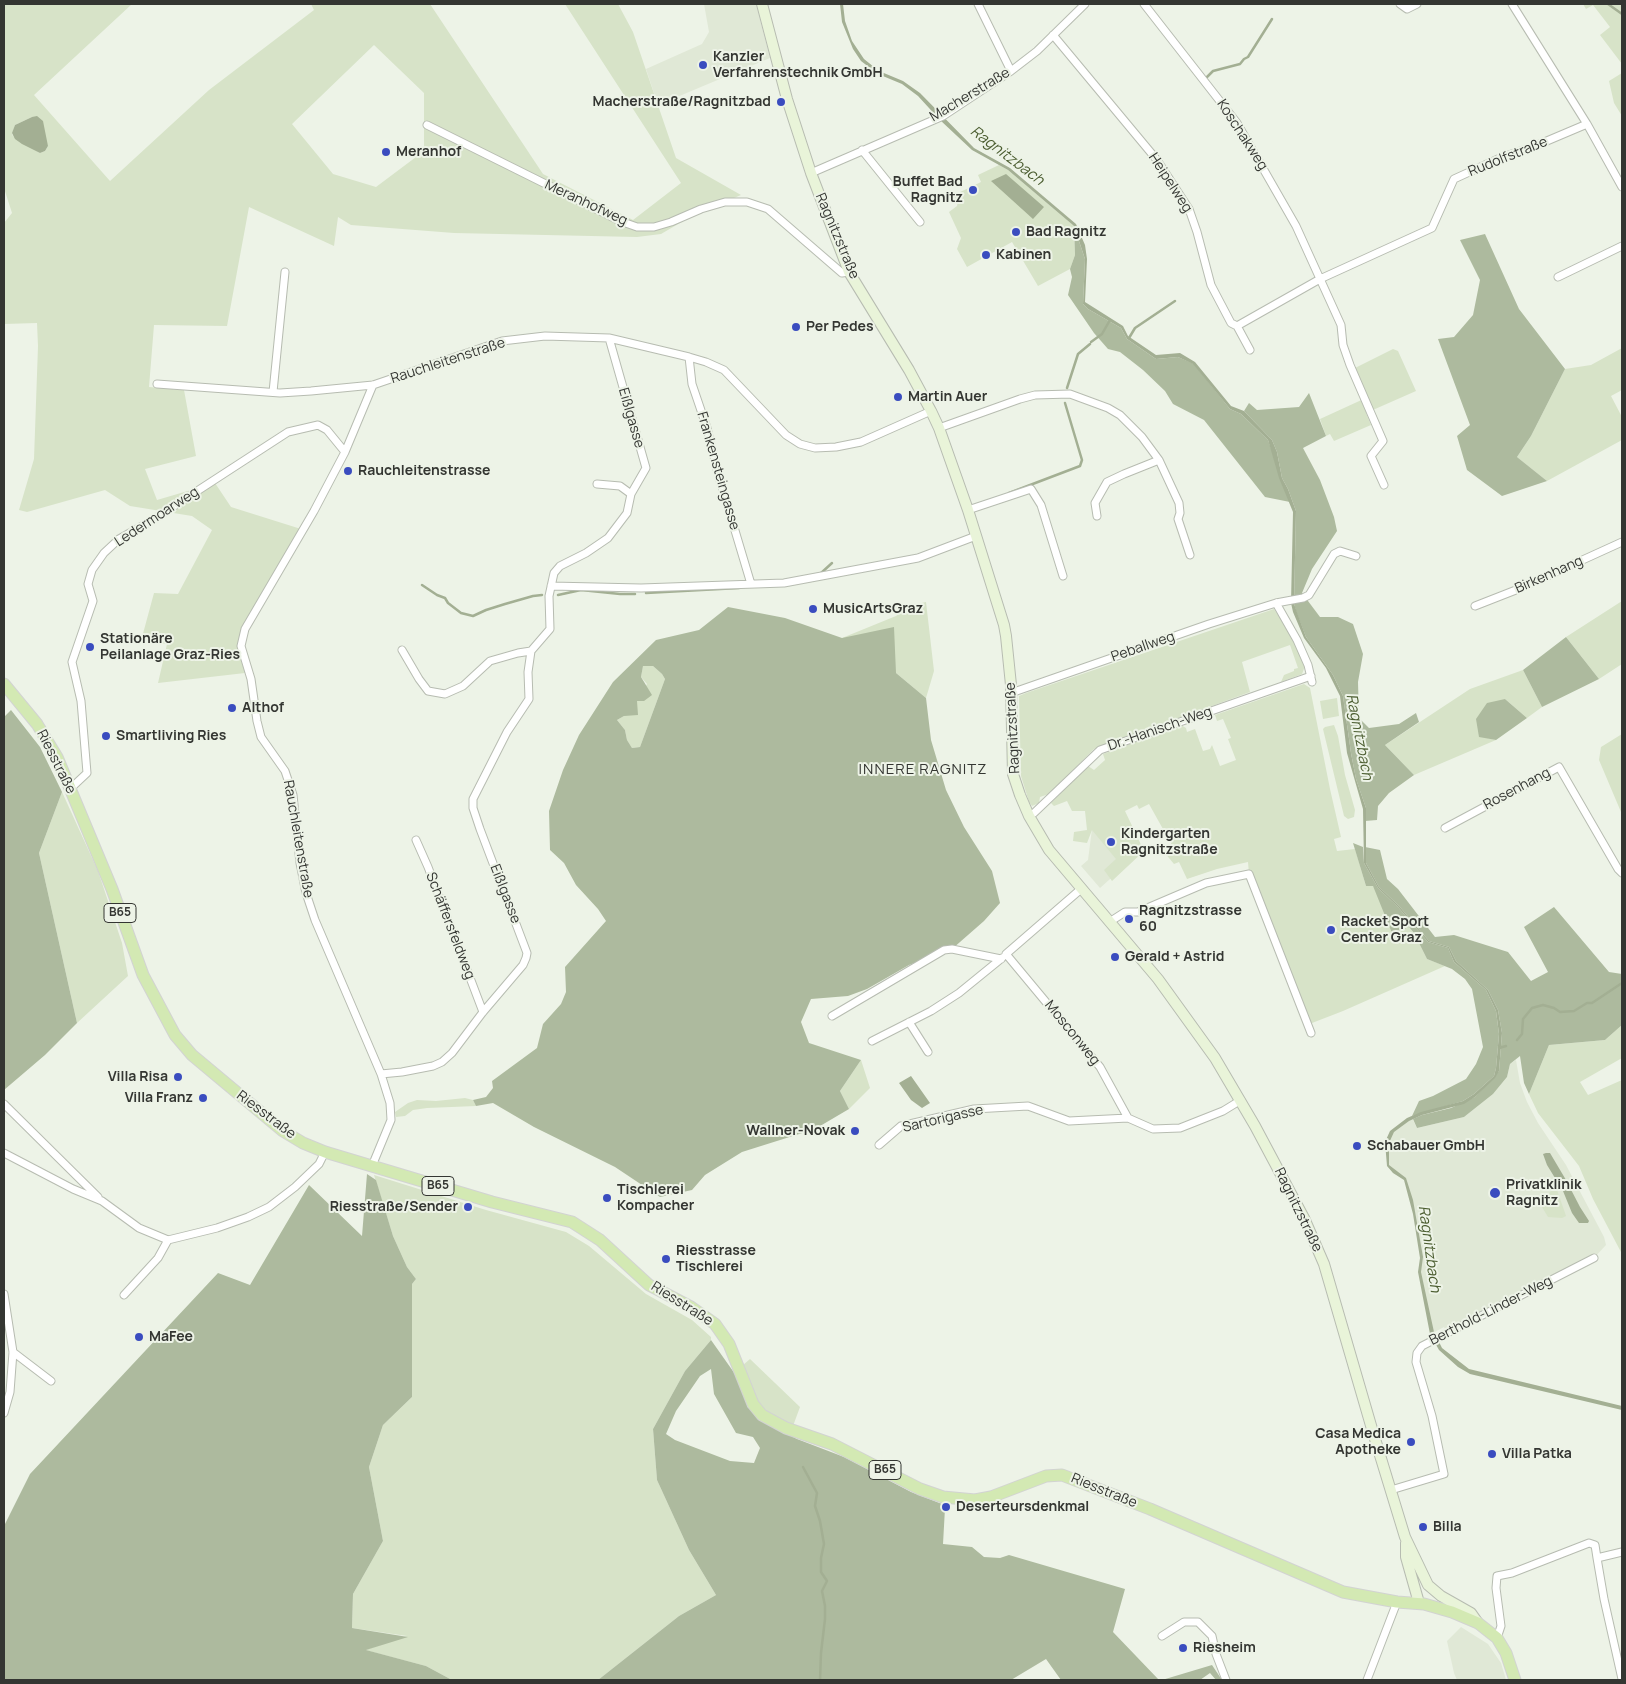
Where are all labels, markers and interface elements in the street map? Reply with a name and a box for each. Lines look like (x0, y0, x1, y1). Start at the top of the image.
place label: Kanzler Verfahrenstechnik GmbH (713, 49, 883, 82)
marker: Kanzler Verfahrenstechnik GmbH (697, 59, 709, 71)
street label: Macherstraße (927, 64, 1013, 126)
place label: Macherstraße/Ragnitzbad (592, 94, 771, 110)
marker: Macherstraße/Ragnitzbad (775, 96, 787, 108)
street label: Koschakweg (1213, 96, 1271, 174)
water label: Ragnitzbach (967, 122, 1047, 190)
street label: Rudolfstraße (1466, 133, 1550, 181)
place label: Meranhof (396, 144, 461, 160)
marker: Meranhof (380, 146, 392, 158)
street label: Heipelweg (1145, 150, 1195, 216)
place label: Buffet Bad Ragnitz (893, 174, 963, 206)
street label: Meranhofweg (542, 177, 630, 229)
marker: Buffet Bad Ragnitz (967, 184, 979, 196)
street label: Ragnitzstraße (811, 191, 863, 281)
place label: Bad Ragnitz (1026, 224, 1106, 240)
marker: Bad Ragnitz (1010, 226, 1022, 238)
place label: Kabinen (996, 247, 1051, 263)
marker: Kabinen (980, 249, 992, 261)
place label: Per Pedes (806, 319, 874, 335)
marker: Per Pedes (790, 321, 802, 333)
street label: Rauchleitenstraße (389, 335, 507, 387)
street label: Eißlgasse (614, 386, 648, 450)
place label: Martin Auer (908, 389, 987, 405)
marker: Martin Auer (892, 391, 904, 403)
street label: Frankensteingasse (693, 410, 743, 532)
place label: Rauchleitenstrasse (358, 463, 491, 479)
marker: Rauchleitenstrasse (342, 465, 354, 477)
street label: Ledermoarweg (112, 484, 202, 550)
street label: Birkenhang (1512, 553, 1586, 597)
place label: MusicArtsGraz (823, 601, 923, 617)
marker: MusicArtsGraz (807, 603, 819, 615)
street label: Peballweg (1109, 628, 1177, 666)
place label: Stationäre Peilanlage Graz-Ries (100, 631, 240, 664)
marker: Stationäre Peilanlage Graz-Ries (84, 641, 96, 653)
street label: Ragnitzstraße (1002, 682, 1024, 774)
water label: Ragnitzbach (1342, 692, 1376, 782)
place label: Althof (242, 700, 284, 716)
marker: Althof (226, 702, 238, 714)
street label: Dr.-Hanisch-Weg (1106, 703, 1214, 755)
street label: Riesstraße (33, 727, 79, 797)
place label: Smartliving Ries (116, 728, 226, 744)
marker: Smartliving Ries (100, 730, 112, 742)
district label: INNERE RAGNITZ (857, 761, 989, 779)
street label: Rosenhang (1481, 764, 1553, 814)
street label: Rauchleitenstraße (279, 779, 317, 899)
place label: Kindergarten Ragnitzstraße (1121, 826, 1218, 859)
marker: Kindergarten Ragnitzstraße (1105, 836, 1117, 848)
street label: Eißlgasse (486, 862, 524, 926)
street label: Schäffersfeldweg (422, 870, 478, 982)
place label: Ragnitzstrasse 60 (1139, 903, 1242, 936)
road number: B65 (104, 904, 136, 922)
marker: Ragnitzstrasse 60 (1123, 913, 1135, 925)
place label: Racket Sport Center Graz (1341, 914, 1429, 946)
marker: Racket Sport Center Graz (1325, 924, 1337, 936)
place label: Gerald + Astrid (1125, 949, 1224, 965)
marker: Gerald + Astrid (1109, 951, 1121, 963)
street label: Mosconweg (1041, 997, 1103, 1069)
place label: Villa Risa (108, 1069, 168, 1085)
marker: Villa Risa (172, 1071, 184, 1083)
street label: Riesstraße (233, 1087, 299, 1143)
place label: Villa Franz (125, 1090, 193, 1106)
marker: Villa Franz (197, 1092, 209, 1104)
street label: Sartorigasse (901, 1102, 985, 1136)
place label: Wallner-Novak (746, 1123, 845, 1139)
marker: Wallner-Novak (849, 1125, 861, 1137)
place label: Schabauer GmbH (1367, 1138, 1485, 1154)
marker: Schabauer GmbH (1351, 1140, 1363, 1152)
street label: Ragnitzstraße (1270, 1165, 1326, 1255)
road number: B65 (422, 1176, 454, 1196)
place label: Privatklinik Ragnitz (1506, 1177, 1582, 1210)
place label: Tischlerei Kompacher (617, 1182, 694, 1214)
marker: Privatklinik Ragnitz (1488, 1186, 1502, 1200)
marker: Tischlerei Kompacher (601, 1192, 613, 1204)
place label: Riesstraße/Sender (330, 1199, 458, 1215)
marker: Riesstraße/Sender (462, 1201, 474, 1213)
water label: Ragnitzbach (1414, 1204, 1444, 1294)
place label: Riesstrasse Tischlerei (676, 1243, 756, 1276)
marker: Riesstrasse Tischlerei (660, 1253, 672, 1265)
street label: Berthold-Linder-Weg (1427, 1273, 1555, 1349)
street label: Riesstraße (648, 1278, 716, 1330)
place label: MaFee (149, 1329, 193, 1345)
marker: MaFee (133, 1331, 145, 1343)
place label: Casa Medica Apotheke (1315, 1426, 1401, 1458)
marker: Casa Medica Apotheke (1405, 1436, 1417, 1448)
place label: Villa Patka (1502, 1446, 1572, 1462)
marker: Villa Patka (1486, 1448, 1498, 1460)
road number: B65 (869, 1460, 901, 1480)
street label: Riesstraße (1069, 1470, 1139, 1512)
place label: Deserteursdenkmal (956, 1499, 1089, 1515)
marker: Deserteursdenkmal (940, 1501, 952, 1513)
place label: Billa (1433, 1519, 1462, 1535)
marker: Billa (1417, 1521, 1429, 1533)
place label: Riesheim (1193, 1640, 1256, 1656)
marker: Riesheim (1177, 1642, 1189, 1654)

